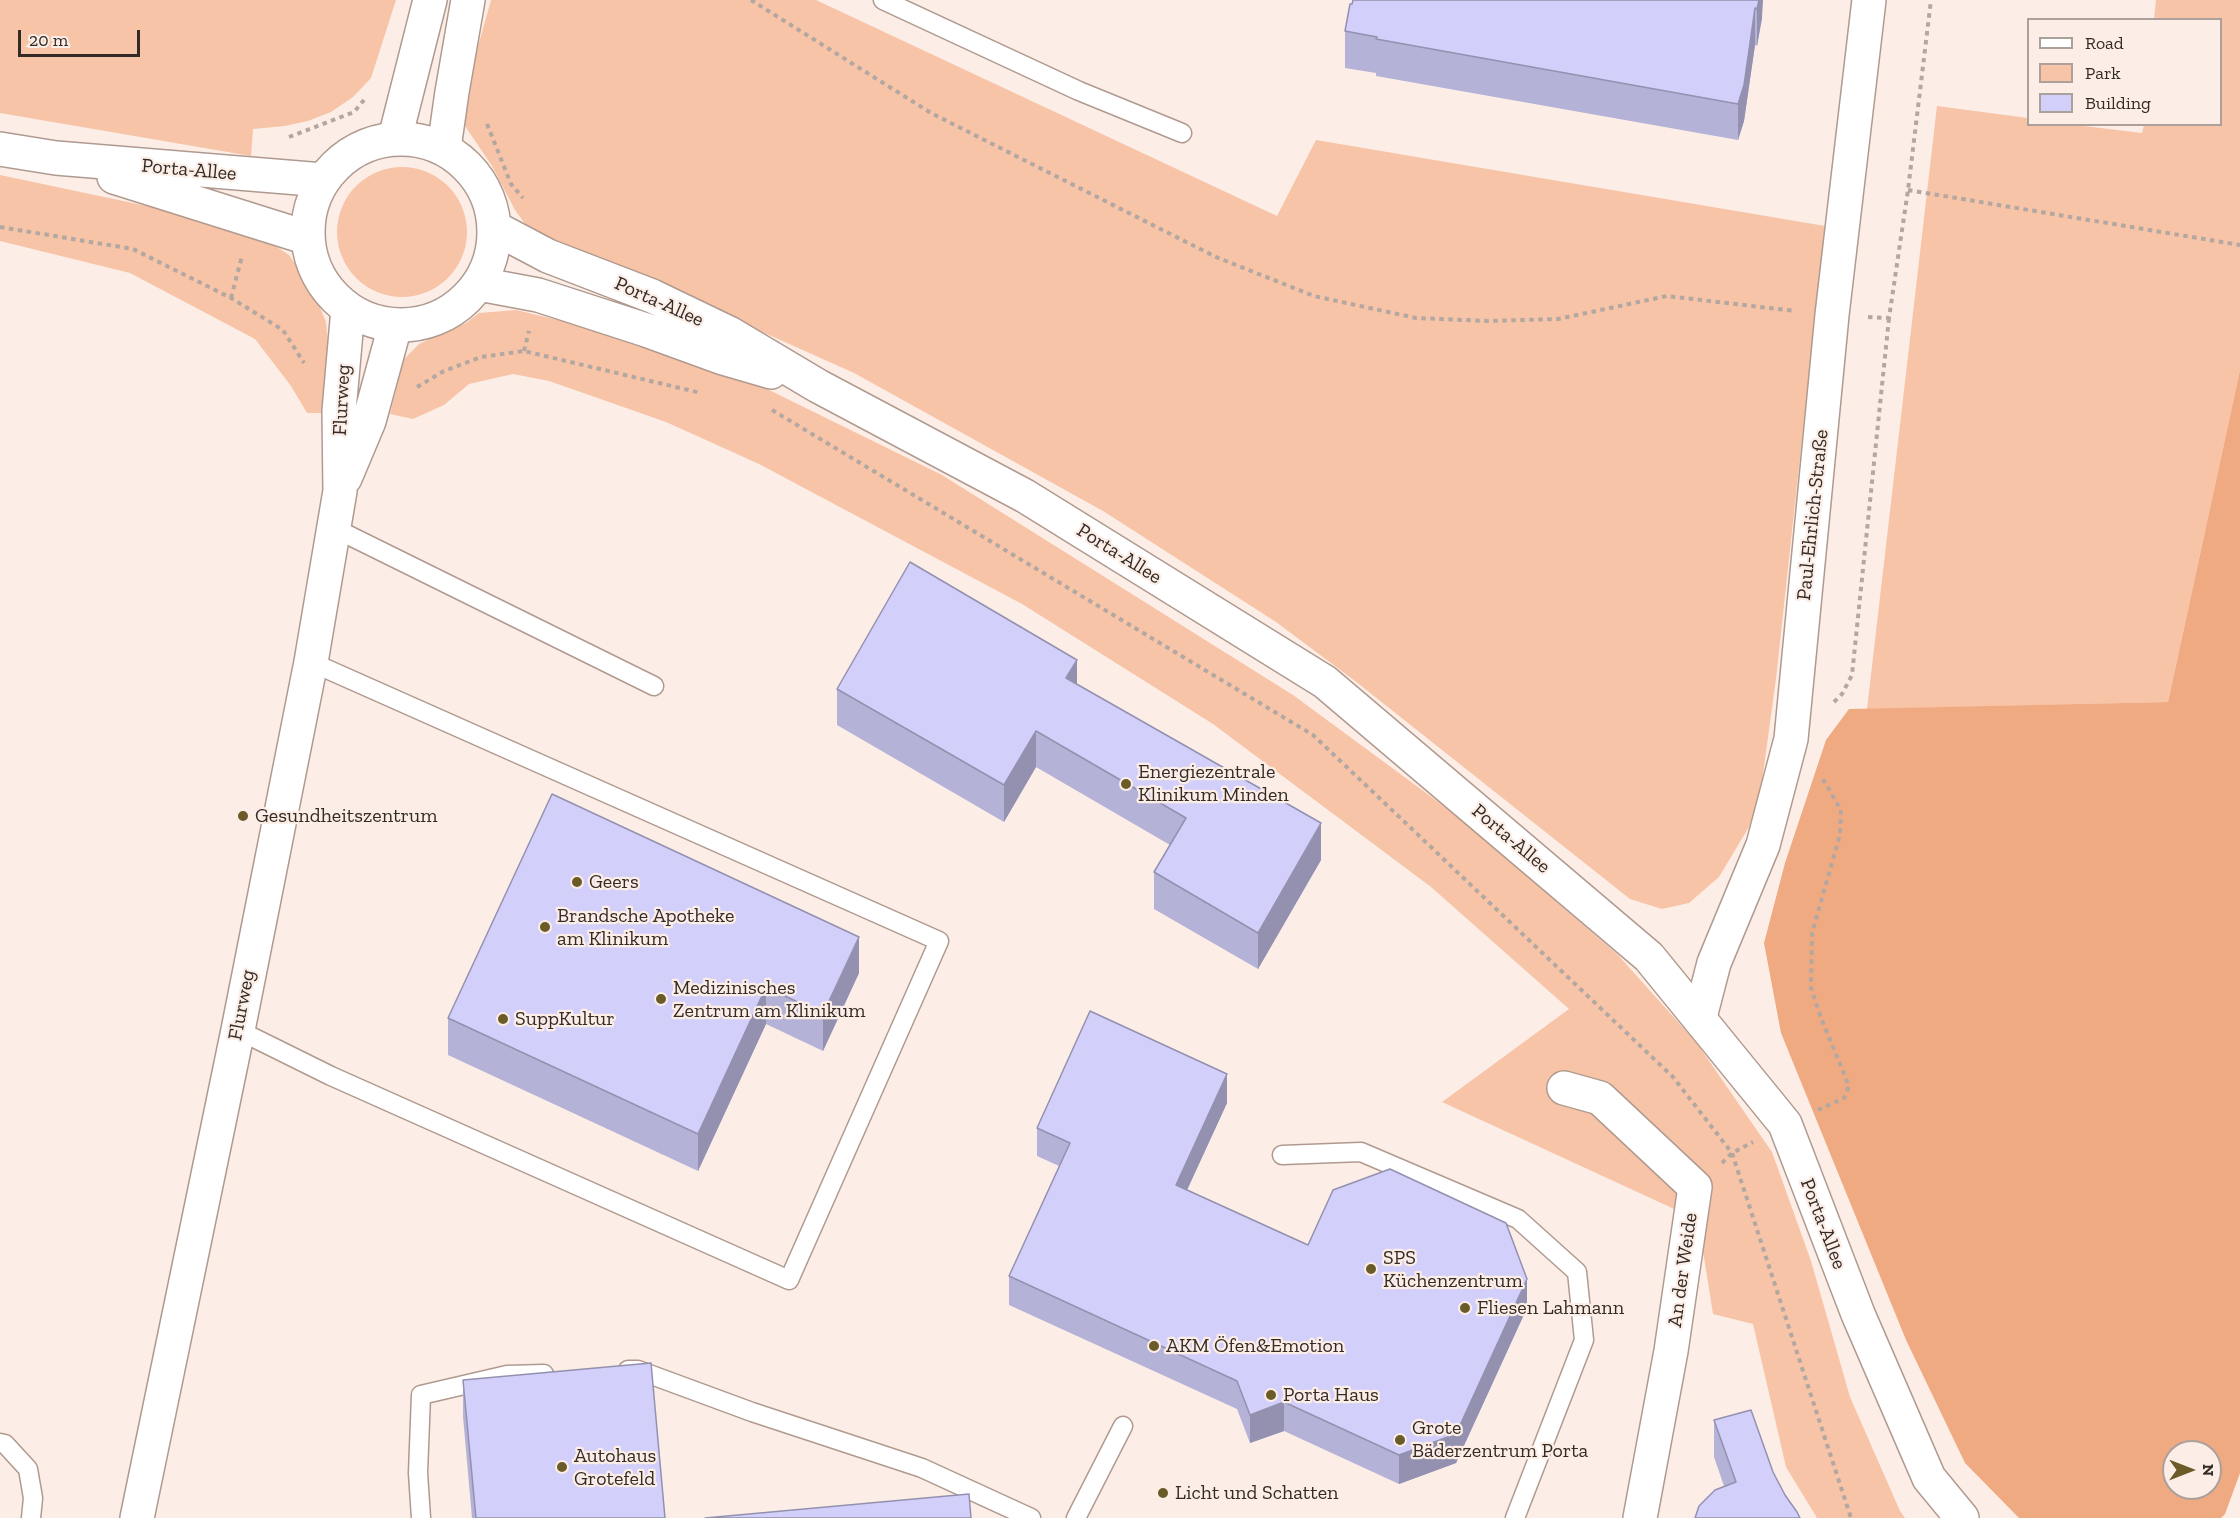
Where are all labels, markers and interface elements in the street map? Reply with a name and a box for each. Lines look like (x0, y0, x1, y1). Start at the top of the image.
scale bar (21, 18, 142, 56)
legend (2027, 18, 2222, 126)
text: 20 m (29, 29, 68, 51)
text: Road (2085, 32, 2124, 54)
text: Park (2085, 62, 2121, 84)
text: Building (2085, 92, 2151, 114)
street label: Porta-Allee (140, 154, 238, 186)
street label: Porta-Allee (611, 272, 707, 332)
street label: Flurweg (328, 364, 356, 436)
street label: Paul-Ehrlich-Straße (1792, 428, 1834, 602)
street label: Porta-Allee (1072, 519, 1166, 589)
place label: Energiezentrale Klinikum Minden (1138, 760, 1289, 807)
marker: Energiezentrale Klinikum Minden (1119, 777, 1133, 791)
street label: Porta-Allee (1467, 799, 1555, 879)
place label: Gesundheitszentrum (255, 804, 437, 828)
marker: Gesundheitszentrum (236, 809, 250, 823)
place label: Geers (589, 870, 639, 894)
marker: Geers (570, 875, 584, 889)
place label: Brandsche Apotheke am Klinikum (557, 904, 734, 951)
marker: Brandsche Apotheke am Klinikum (538, 920, 552, 934)
street label: Flurweg (223, 968, 261, 1042)
place label: Medizinisches Zentrum am Klinikum (673, 976, 865, 1023)
marker: Medizinisches Zentrum am Klinikum (654, 992, 668, 1006)
place label: SuppKultur (515, 1007, 615, 1031)
marker: SuppKultur (496, 1012, 510, 1026)
street label: Porta-Allee (1795, 1175, 1851, 1273)
street label: An der Weide (1663, 1211, 1703, 1329)
place label: SPS Küchenzentrum (1383, 1246, 1523, 1293)
marker: SPS Küchenzentrum (1364, 1262, 1378, 1276)
place label: Fliesen Lahmann (1477, 1296, 1624, 1320)
marker: Fliesen Lahmann (1458, 1301, 1472, 1315)
place label: AKM Öfen&Emotion (1166, 1334, 1344, 1358)
marker: AKM Öfen&Emotion (1147, 1339, 1161, 1353)
place label: Porta Haus (1283, 1383, 1379, 1407)
marker: Porta Haus (1264, 1388, 1278, 1402)
place label: Grote Bäderzentrum Porta (1412, 1416, 1588, 1463)
marker: Grote Bäderzentrum Porta (1393, 1433, 1407, 1447)
north arrow (2162, 1440, 2222, 1500)
place label: Autohaus Grotefeld (574, 1444, 656, 1491)
marker: Autohaus Grotefeld (555, 1460, 569, 1474)
text: N (2199, 1464, 2218, 1476)
place label: Licht und Schatten (1175, 1481, 1339, 1505)
marker: Licht und Schatten (1156, 1486, 1170, 1500)

